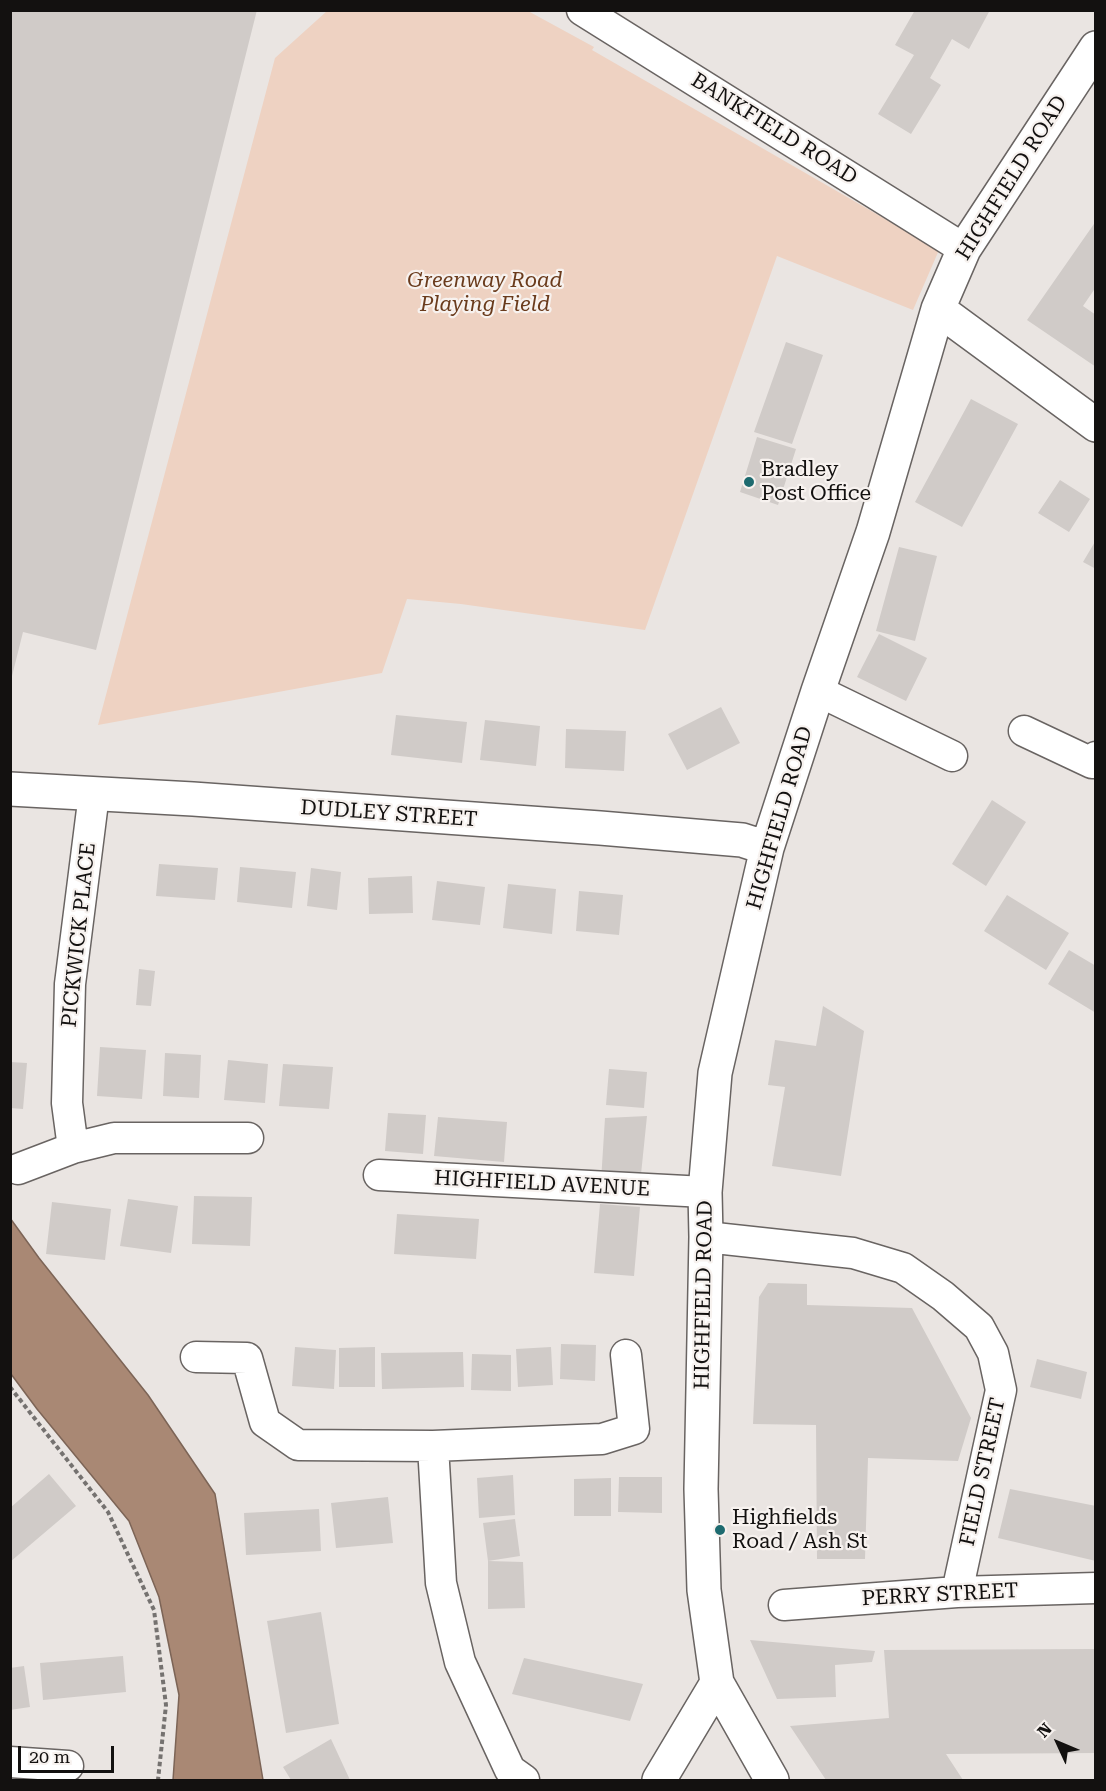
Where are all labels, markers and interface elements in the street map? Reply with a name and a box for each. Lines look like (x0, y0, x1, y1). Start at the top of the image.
street label: BANKFIELD ROAD (686, 68, 862, 190)
street label: HIGHFIELD ROAD (951, 91, 1073, 265)
park label: Greenway Road Playing Field (407, 268, 563, 318)
place label: Bradley Post Office (761, 457, 871, 507)
marker: Bradley Post Office (742, 475, 756, 489)
street label: HIGHFIELD ROAD (742, 724, 818, 912)
street label: DUDLEY STREET (300, 795, 478, 833)
street label: PICKWICK PLACE (57, 841, 101, 1029)
street label: HIGHFIELD AVENUE (433, 1166, 651, 1202)
street label: HIGHFIELD ROAD (690, 1200, 718, 1390)
street label: FIELD STREET (955, 1396, 1011, 1548)
place label: Highfields Road / Ash St (732, 1505, 868, 1555)
marker: Highfields Road / Ash St (713, 1523, 727, 1537)
street label: PERRY STREET (861, 1578, 1019, 1612)
north arrow (1028, 1713, 1088, 1773)
text: N (1034, 1719, 1056, 1741)
scale bar (21, 1734, 117, 1772)
text: 20 m (29, 1746, 70, 1767)

